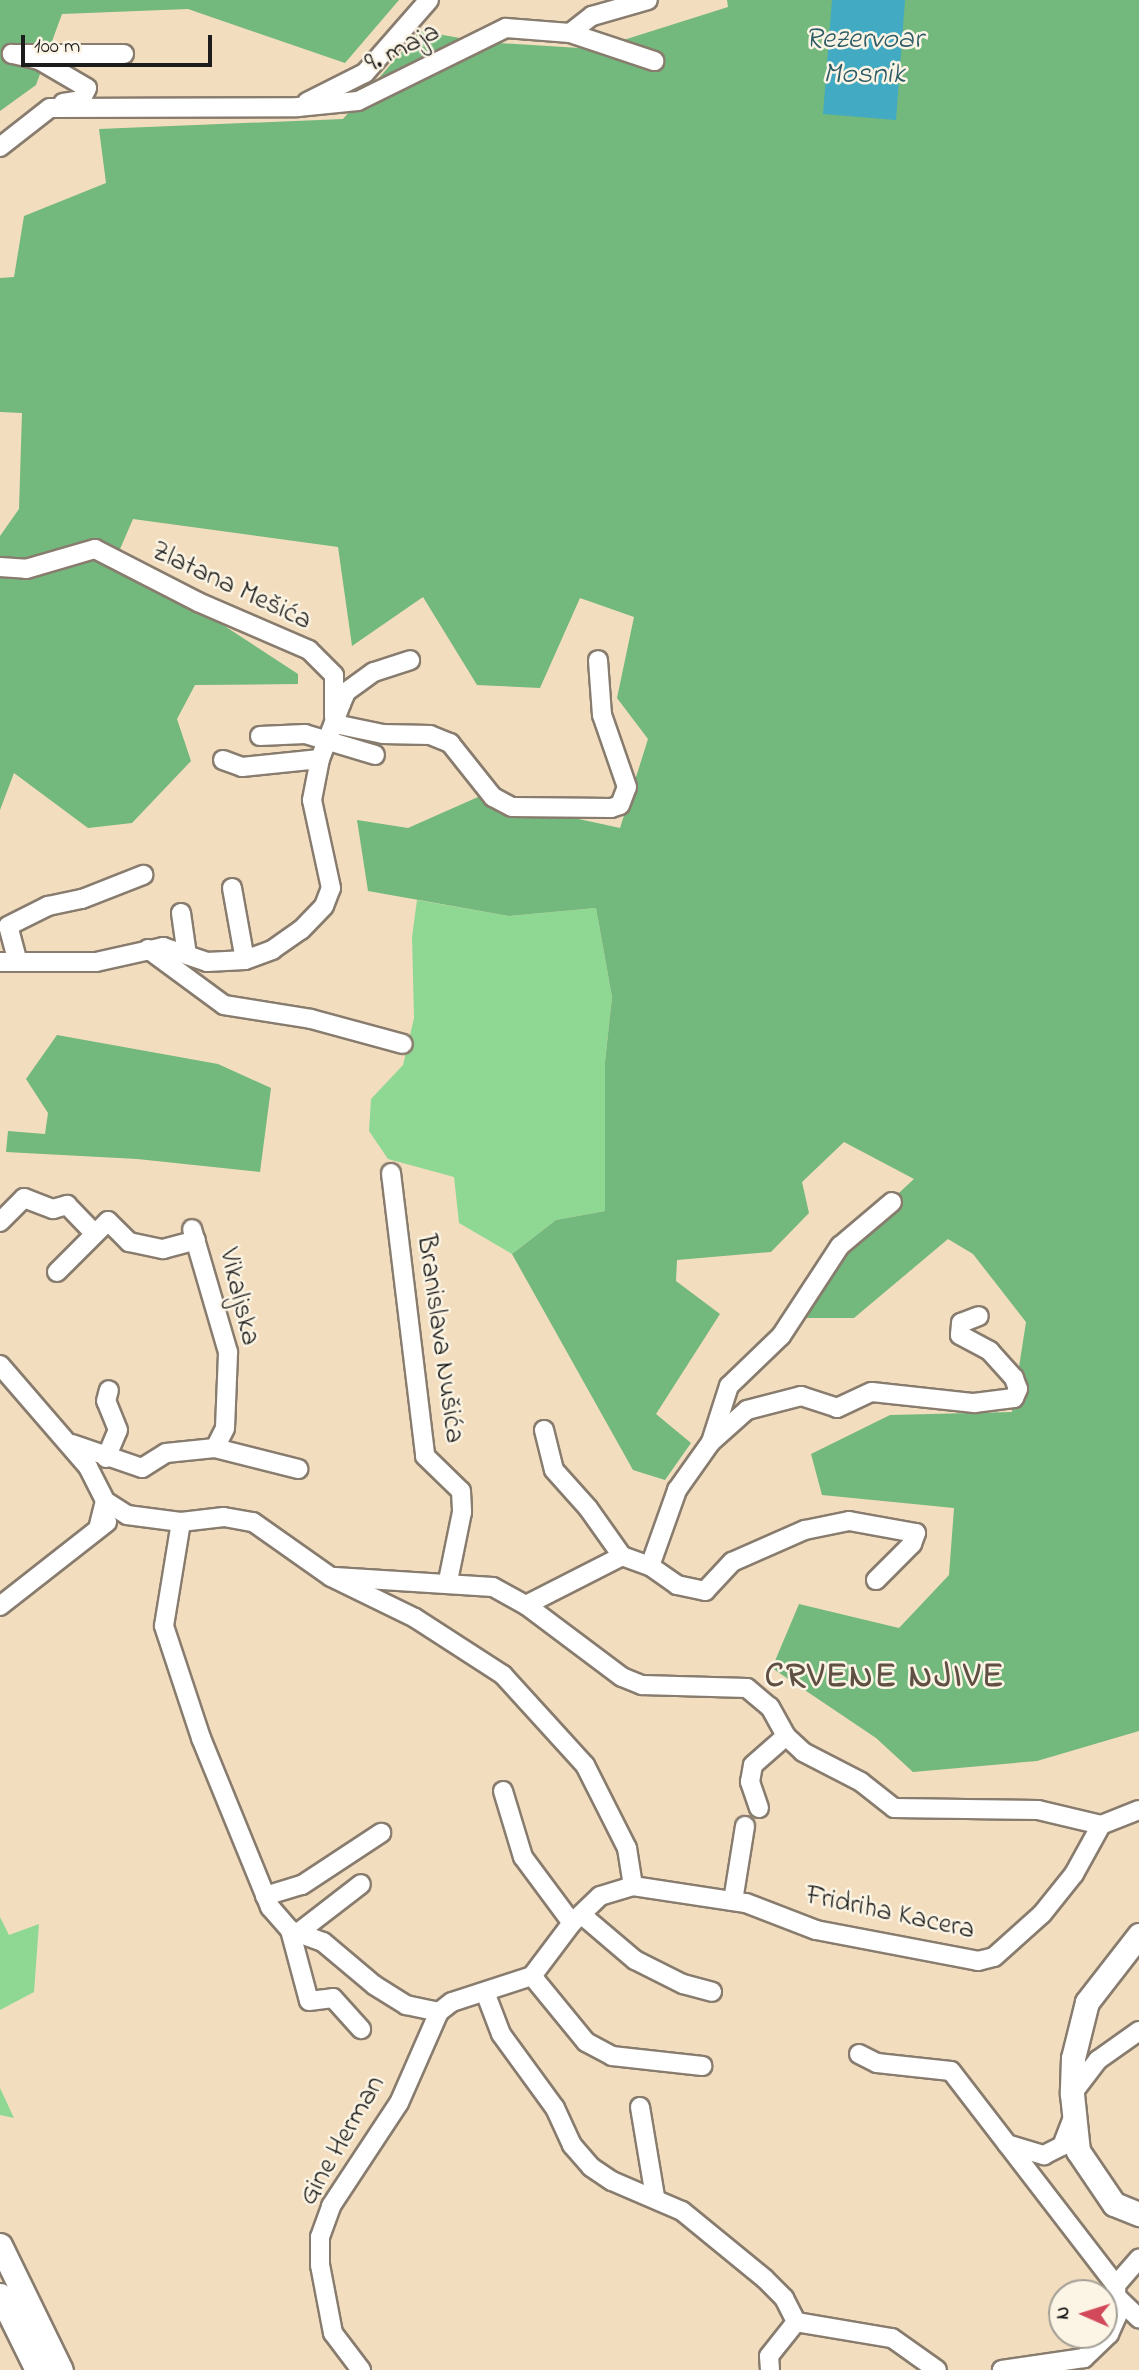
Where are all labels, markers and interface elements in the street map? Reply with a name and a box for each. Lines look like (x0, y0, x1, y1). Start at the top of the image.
street label: 9. maja (360, 16, 446, 82)
scale bar (24, 21, 215, 65)
water label: Rezervoar Mosnik (805, 22, 923, 92)
text: 100 m (34, 32, 80, 62)
street label: Zlatana Mešića (146, 535, 316, 639)
street label: Branislava Nušića (408, 1233, 470, 1445)
street label: Vikaljska (210, 1245, 266, 1349)
district label: CRVENE NJIVE (766, 1657, 1004, 1699)
street label: Fridriha Kacera (802, 1880, 978, 1948)
street label: Gine Herman (292, 2070, 394, 2212)
north arrow (1048, 2279, 1118, 2349)
text: N (1050, 2306, 1077, 2320)

